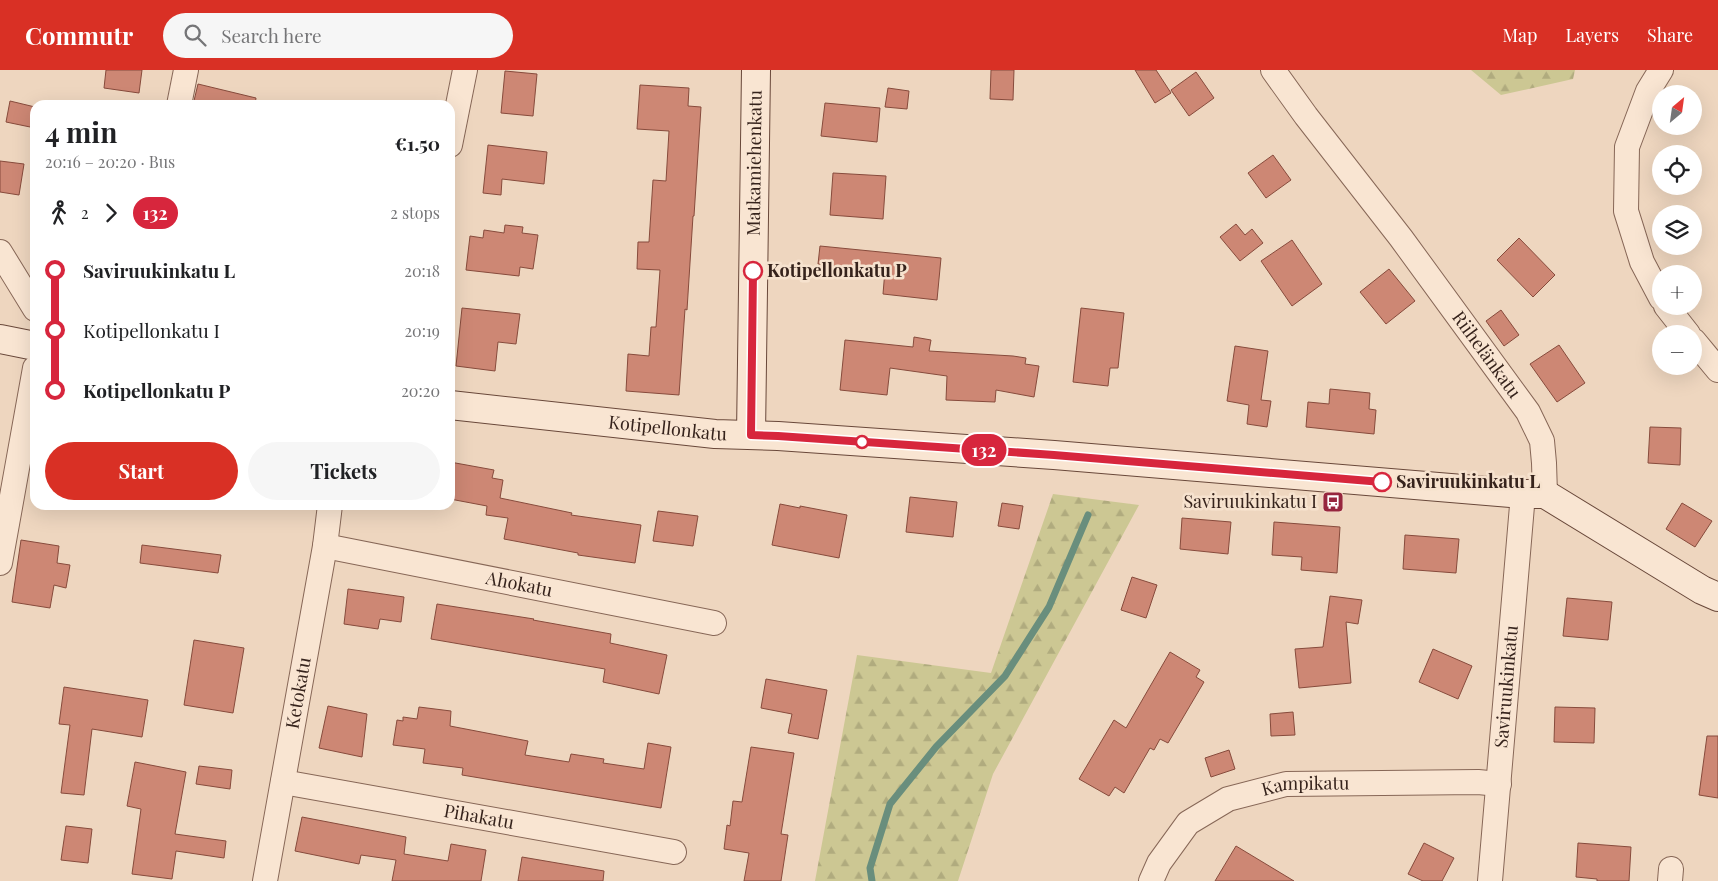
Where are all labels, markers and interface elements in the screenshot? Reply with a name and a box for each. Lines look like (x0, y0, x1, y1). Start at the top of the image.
search box (163, 13, 513, 58)
text: Commutr (25, 19, 133, 51)
icon: search (181, 21, 209, 49)
text: Search here (221, 22, 322, 48)
text: Map (1502, 23, 1537, 47)
text: Layers (1565, 23, 1619, 47)
text: Share (1647, 23, 1693, 47)
north arrow (1652, 85, 1702, 135)
map controls (1652, 85, 1702, 375)
street label: Matkamiehenkatu (741, 89, 767, 236)
text: 4 min (45, 113, 117, 150)
text: €1.50 (395, 130, 440, 156)
button: locate (1652, 145, 1702, 195)
text: 20:16 – 20:20 · Bus (45, 151, 175, 172)
icon: walk (45, 199, 73, 227)
icon: forward (97, 199, 125, 227)
text: 132 (143, 201, 168, 225)
text: 2 (81, 202, 89, 223)
text: 2 stops (390, 202, 440, 223)
button: layers (1652, 205, 1702, 255)
text: Saviruukinkatu L (83, 257, 235, 283)
place label: Kotipellonkatu P (767, 258, 907, 282)
text: 20:18 (404, 260, 440, 281)
marker: Kotipellonkatu P (743, 261, 763, 281)
button: + (1652, 265, 1702, 315)
street label: Riihelänkatu (1447, 306, 1527, 403)
text: Kotipellonkatu I (83, 317, 220, 343)
text: 20:19 (404, 320, 440, 341)
button: − (1652, 325, 1702, 375)
text: Kotipellonkatu P (83, 377, 230, 403)
text: 20:20 (401, 380, 440, 401)
street label: Kotipellonkatu (607, 409, 728, 445)
line badge: 132 (955, 434, 1013, 466)
unlabelled marker (855, 435, 869, 449)
text: 132 (972, 438, 996, 462)
button: Start (45, 442, 238, 500)
button: Tickets (248, 442, 440, 500)
place label: Saviruukinkatu L (1396, 469, 1540, 493)
marker: Saviruukinkatu L (1372, 472, 1392, 492)
place label: Saviruukinkatu I (1183, 489, 1317, 513)
bus stop icon: Saviruukinkatu I (1321, 490, 1345, 514)
street label: Ahokatu (483, 565, 555, 602)
street label: Saviruukinkatu (1488, 624, 1523, 749)
street label: Ketokatu (279, 654, 316, 731)
street label: Kampikatu (1259, 770, 1350, 801)
street label: Pihakatu (442, 798, 517, 834)

